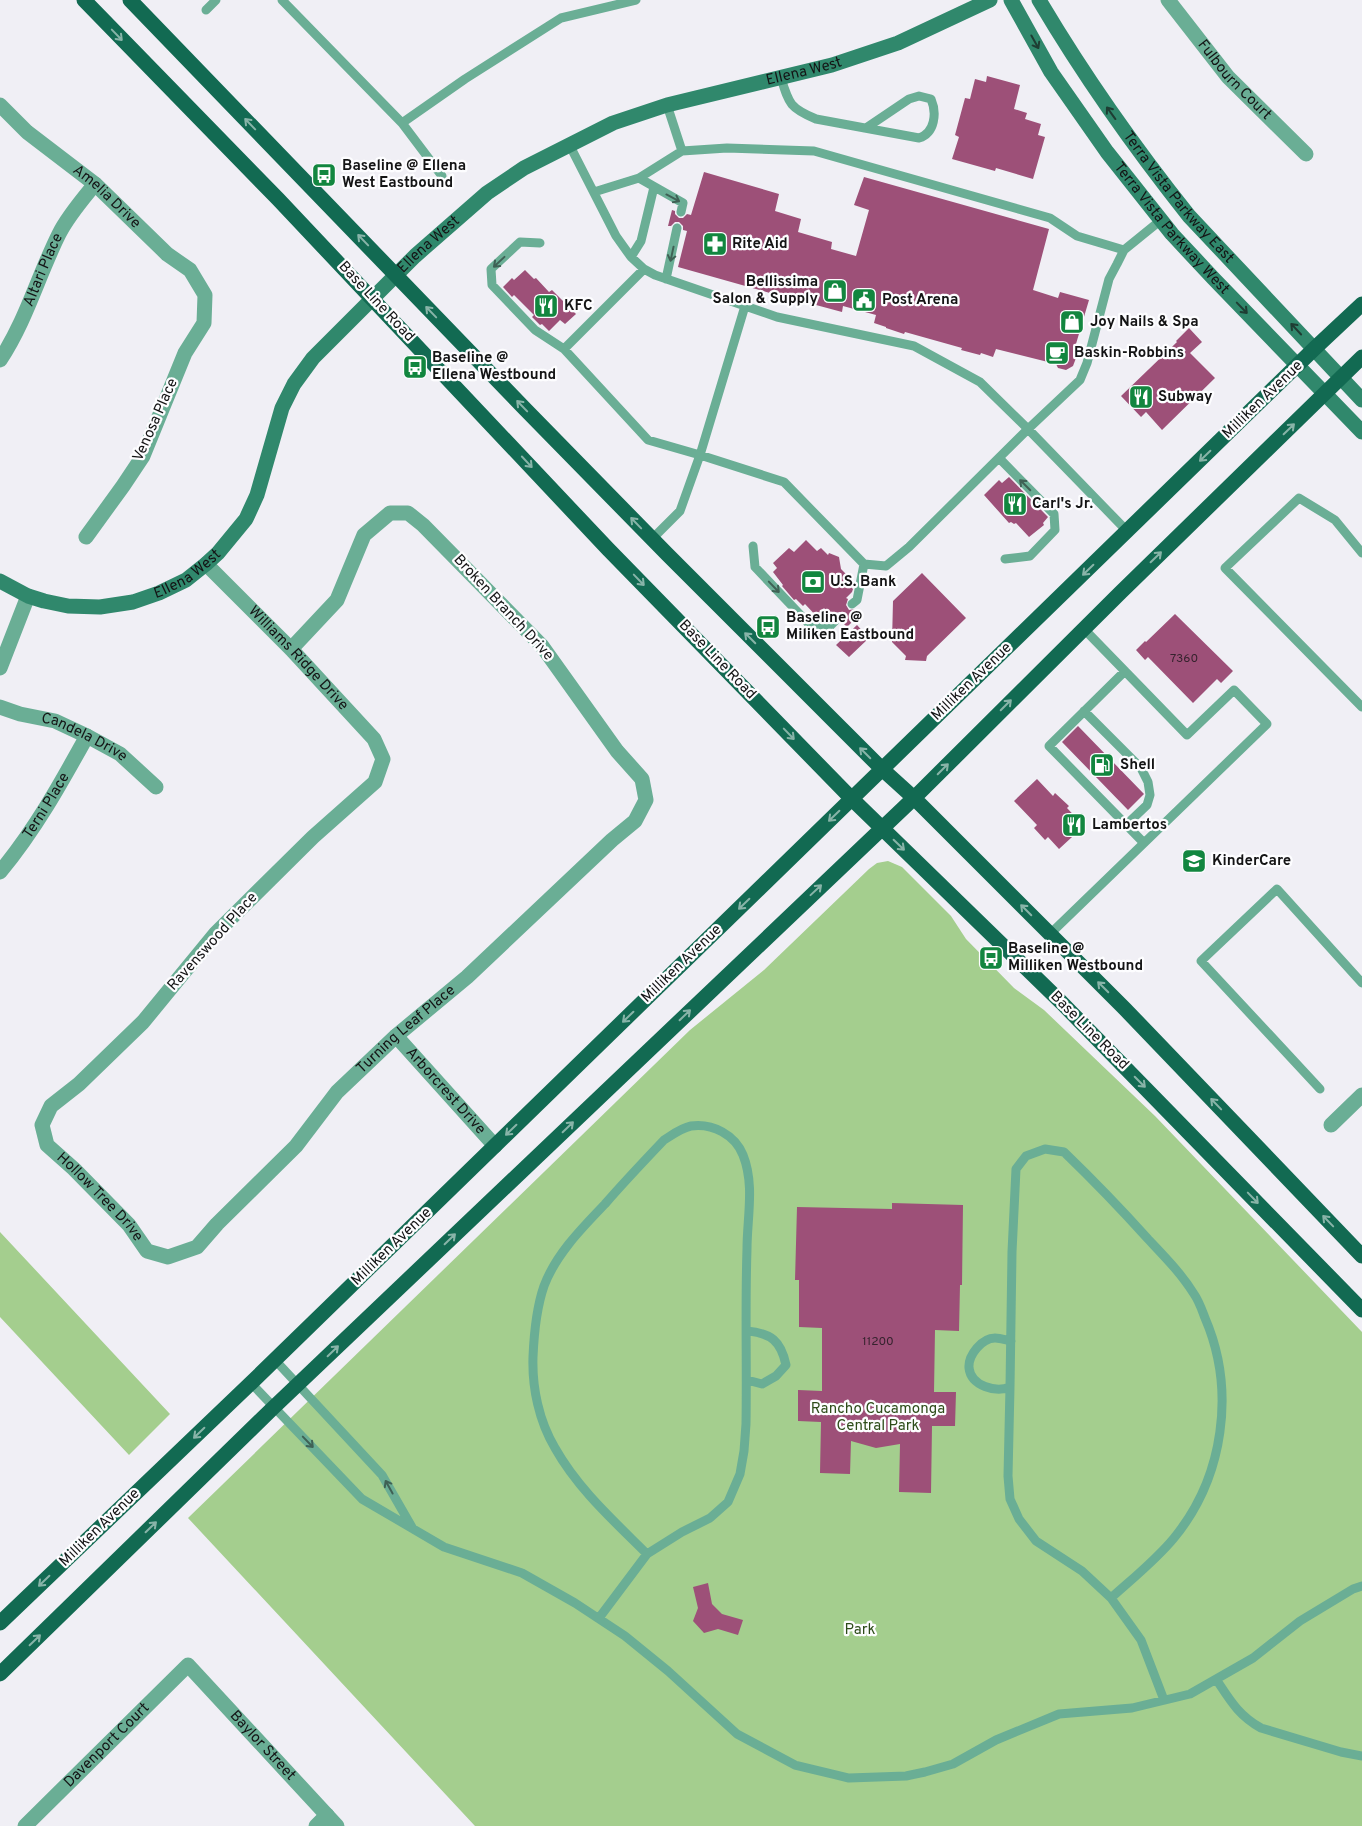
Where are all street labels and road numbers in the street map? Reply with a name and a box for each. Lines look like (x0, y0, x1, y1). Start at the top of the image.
street label: Fulbourn Court (1193, 36, 1276, 124)
street label: Ellena West (764, 53, 844, 90)
street label: Terra Vista Parkway East (1119, 128, 1238, 267)
street label: Terra Vista Parkway West (1109, 158, 1233, 299)
street label: Amelia Drive (69, 161, 145, 233)
street label: Ellena West (394, 211, 464, 277)
street label: Altari Place (19, 230, 67, 310)
street label: Base Line Road (334, 258, 418, 346)
street label: Milliken Avenue (1219, 357, 1307, 443)
street label: Venosa Place (129, 376, 183, 464)
street label: Ellena West (151, 545, 225, 604)
street label: Broken Branch Drive (449, 551, 557, 665)
street label: Williams Ridge Drive (244, 602, 353, 715)
street label: Base Line Road (674, 616, 760, 704)
street label: Milliken Avenue (928, 639, 1016, 725)
street label: Candela Drive (40, 709, 132, 766)
street label: Terni Place (19, 769, 74, 842)
street label: Ravenswood Place (164, 889, 262, 995)
street label: Milliken Avenue (638, 921, 726, 1007)
street label: Turning Leaf Place (353, 981, 459, 1078)
street label: Base Line Road (1046, 988, 1132, 1074)
street label: Arborcrest Drive (401, 1043, 490, 1139)
street label: Hollow Tree Drive (52, 1148, 147, 1245)
street label: Milliken Avenue (348, 1204, 436, 1290)
street label: Milliken Avenue (56, 1485, 144, 1571)
street label: Davenport Court (60, 1699, 154, 1792)
street label: Baylor Street (226, 1707, 300, 1785)

